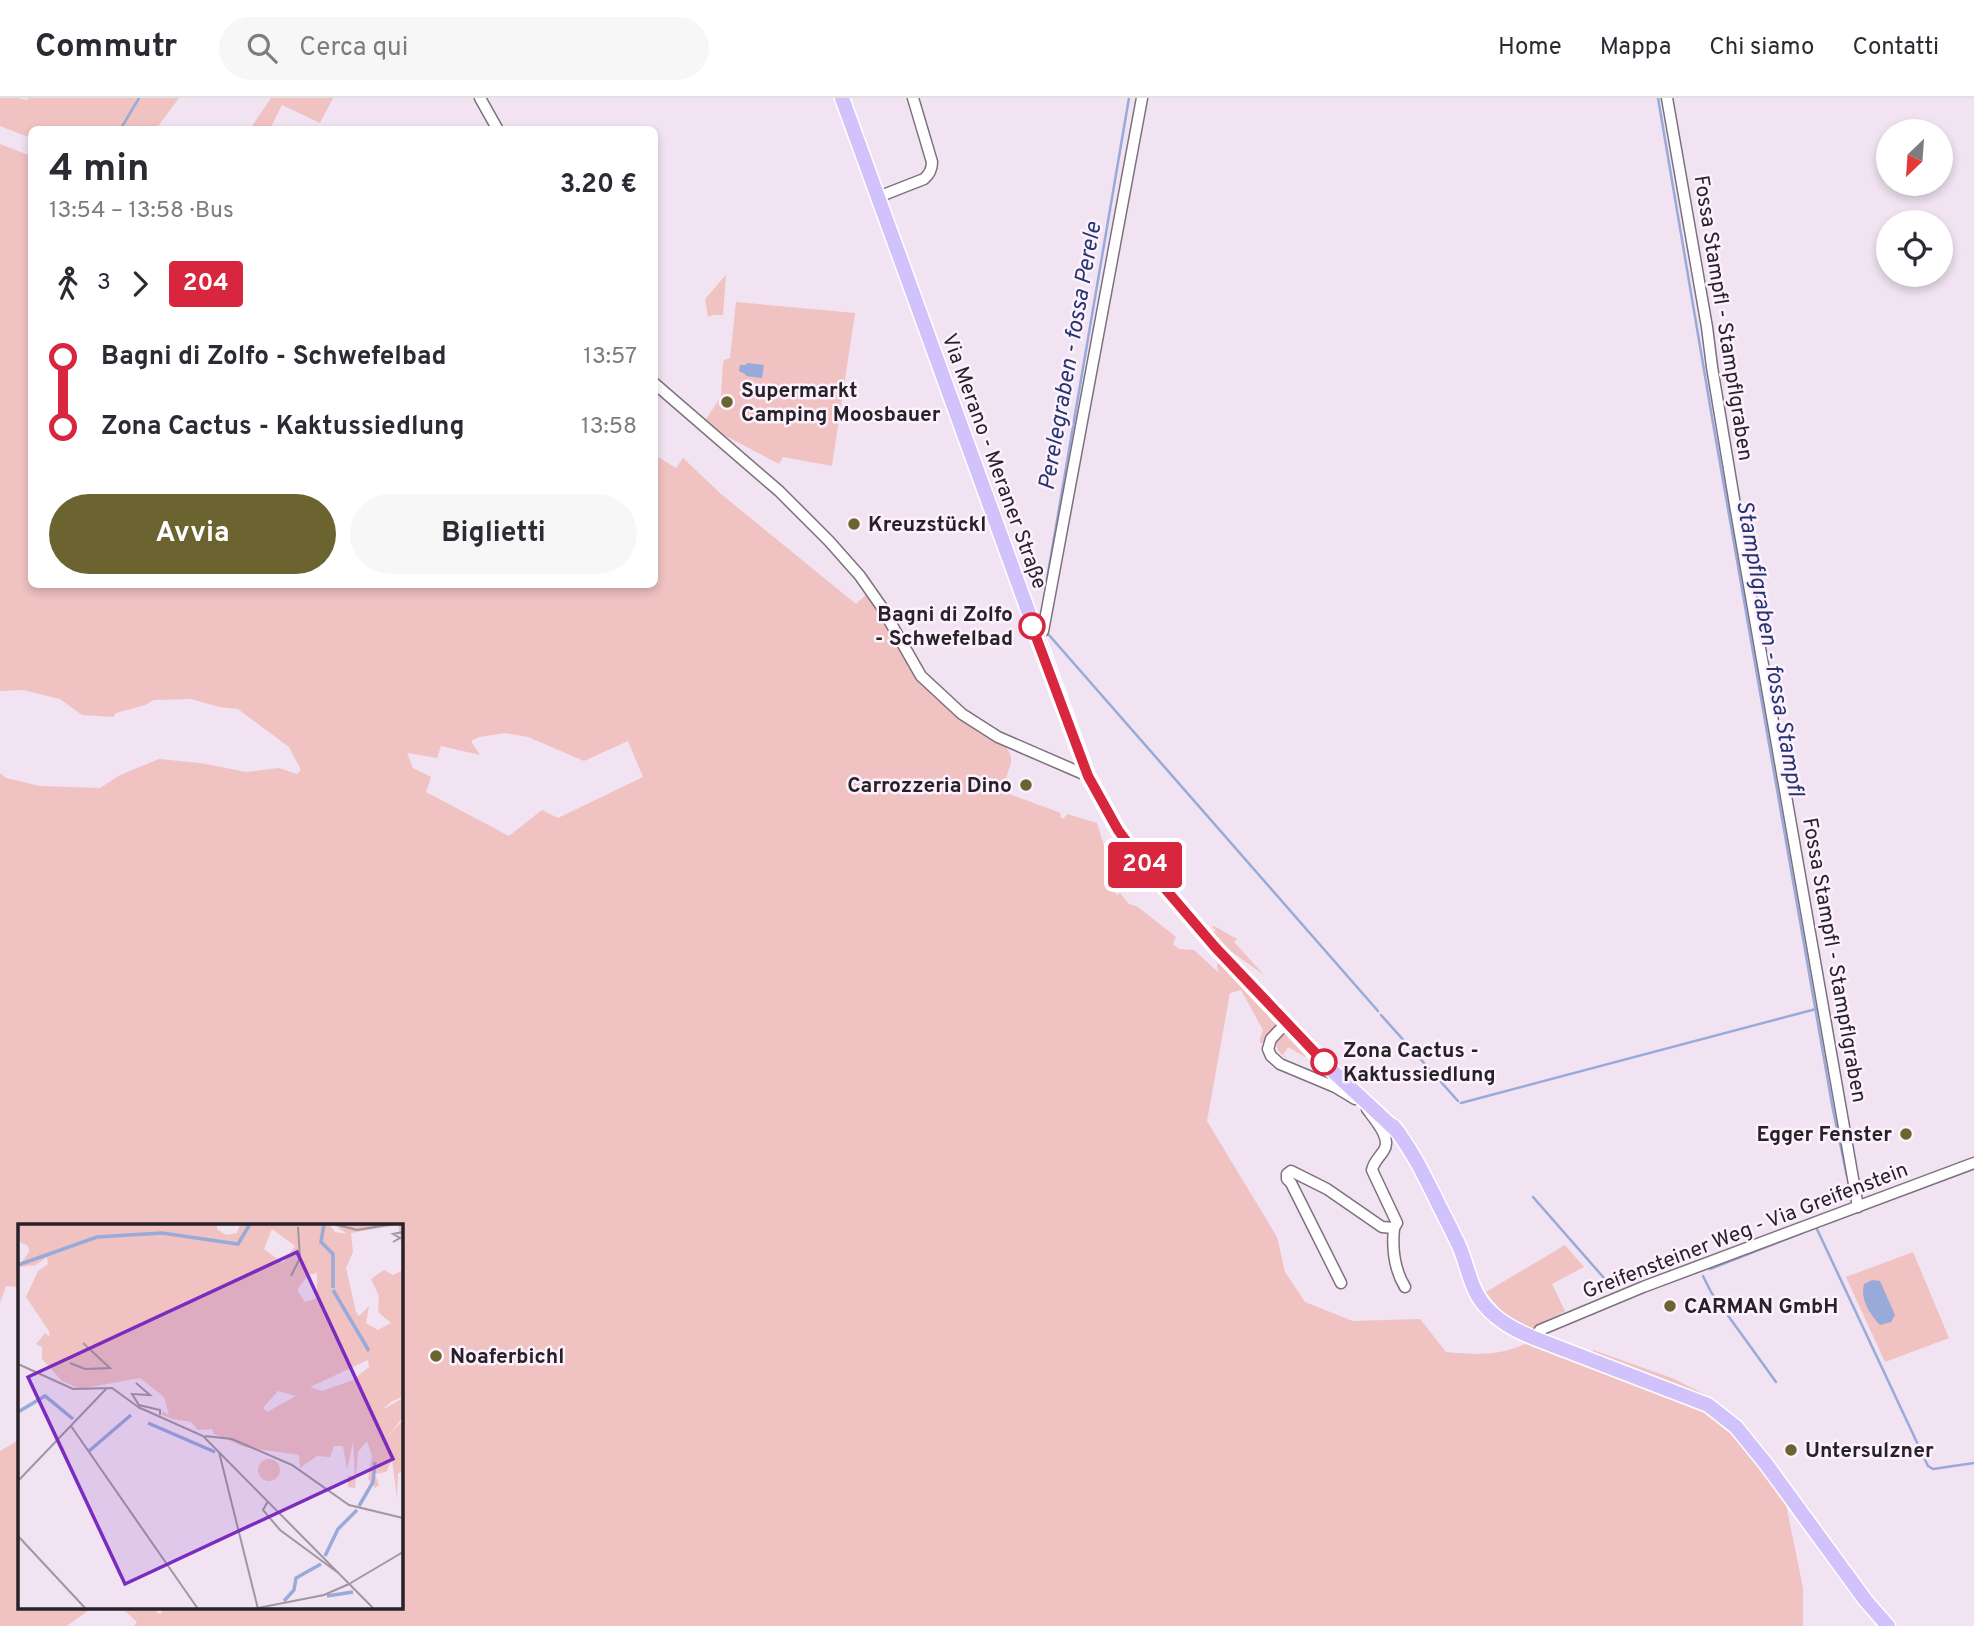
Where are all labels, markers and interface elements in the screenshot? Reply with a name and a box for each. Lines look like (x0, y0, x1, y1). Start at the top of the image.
search box (219, 17, 709, 80)
text: Commutr (35, 27, 177, 69)
icon: search (243, 29, 281, 67)
text: Cerca qui (299, 32, 408, 65)
text: Home (1498, 33, 1562, 63)
text: Mappa (1600, 33, 1671, 63)
text: Chi siamo (1709, 33, 1814, 63)
text: Contatti (1852, 33, 1939, 63)
north arrow (1876, 119, 1953, 196)
map controls (1876, 119, 1953, 287)
text: 4 min (49, 146, 149, 195)
text: 3.20 € (560, 169, 637, 202)
street label: Fossa Stampfl - Stampflgraben (1687, 173, 1758, 463)
text: 13:54 – 13:58 · Bus (49, 197, 234, 226)
button: locate (1876, 210, 1953, 287)
water label: Perelegraben - fossa Perele (1034, 219, 1110, 493)
icon: walk (49, 265, 87, 303)
icon: forward (121, 265, 159, 303)
text: 3 (97, 269, 111, 298)
text: 204 (183, 269, 229, 299)
street label: Via Merano - Meraner Straße (935, 330, 1052, 593)
text: Bagni di Zolfo - Schwefelbad (101, 341, 447, 374)
text: 13:57 (583, 343, 637, 372)
place label: Supermarkt Camping Moosbauer (741, 378, 941, 429)
marker: Supermarkt Camping Moosbauer (719, 394, 735, 410)
text: Zona Cactus - Kaktussiedlung (101, 411, 465, 444)
text: 13:58 (581, 413, 637, 442)
button: Avvia (49, 494, 336, 574)
button: Biglietti (350, 494, 637, 574)
water label: Stampflgraben - fossa Stampfl (1728, 498, 1809, 801)
place label: Kreuzstückl (868, 512, 986, 539)
marker: Kreuzstückl (846, 516, 862, 532)
place label: Bagni di Zolfo - Schwefelbad (875, 602, 1013, 653)
marker: Bagni di Zolfo - Schwefelbad (1019, 613, 1045, 639)
place label: Carrozzeria Dino (847, 773, 1012, 800)
marker: Carrozzeria Dino (1018, 777, 1034, 793)
street label: Fossa Stampfl - Stampflgraben (1795, 816, 1872, 1105)
line badge: 204 (1105, 842, 1185, 888)
text: 204 (1122, 850, 1168, 880)
place label: Zona Cactus - Kaktussiedlung (1343, 1038, 1496, 1089)
marker: Zona Cactus - Kaktussiedlung (1311, 1049, 1337, 1075)
place label: Egger Fenster (1757, 1122, 1892, 1149)
marker: Egger Fenster (1898, 1126, 1914, 1142)
street label: Greifensteiner Weg - Via Greifenstein (1579, 1157, 1912, 1306)
inset map (18, 1224, 402, 1608)
place label: CARMAN GmbH (1684, 1294, 1838, 1321)
marker: CARMAN GmbH (1662, 1298, 1678, 1314)
place label: Noaferbichl (450, 1344, 564, 1371)
marker: Noaferbichl (428, 1348, 444, 1364)
place label: Untersulzner (1805, 1438, 1934, 1465)
marker: Untersulzner (1783, 1442, 1799, 1458)

